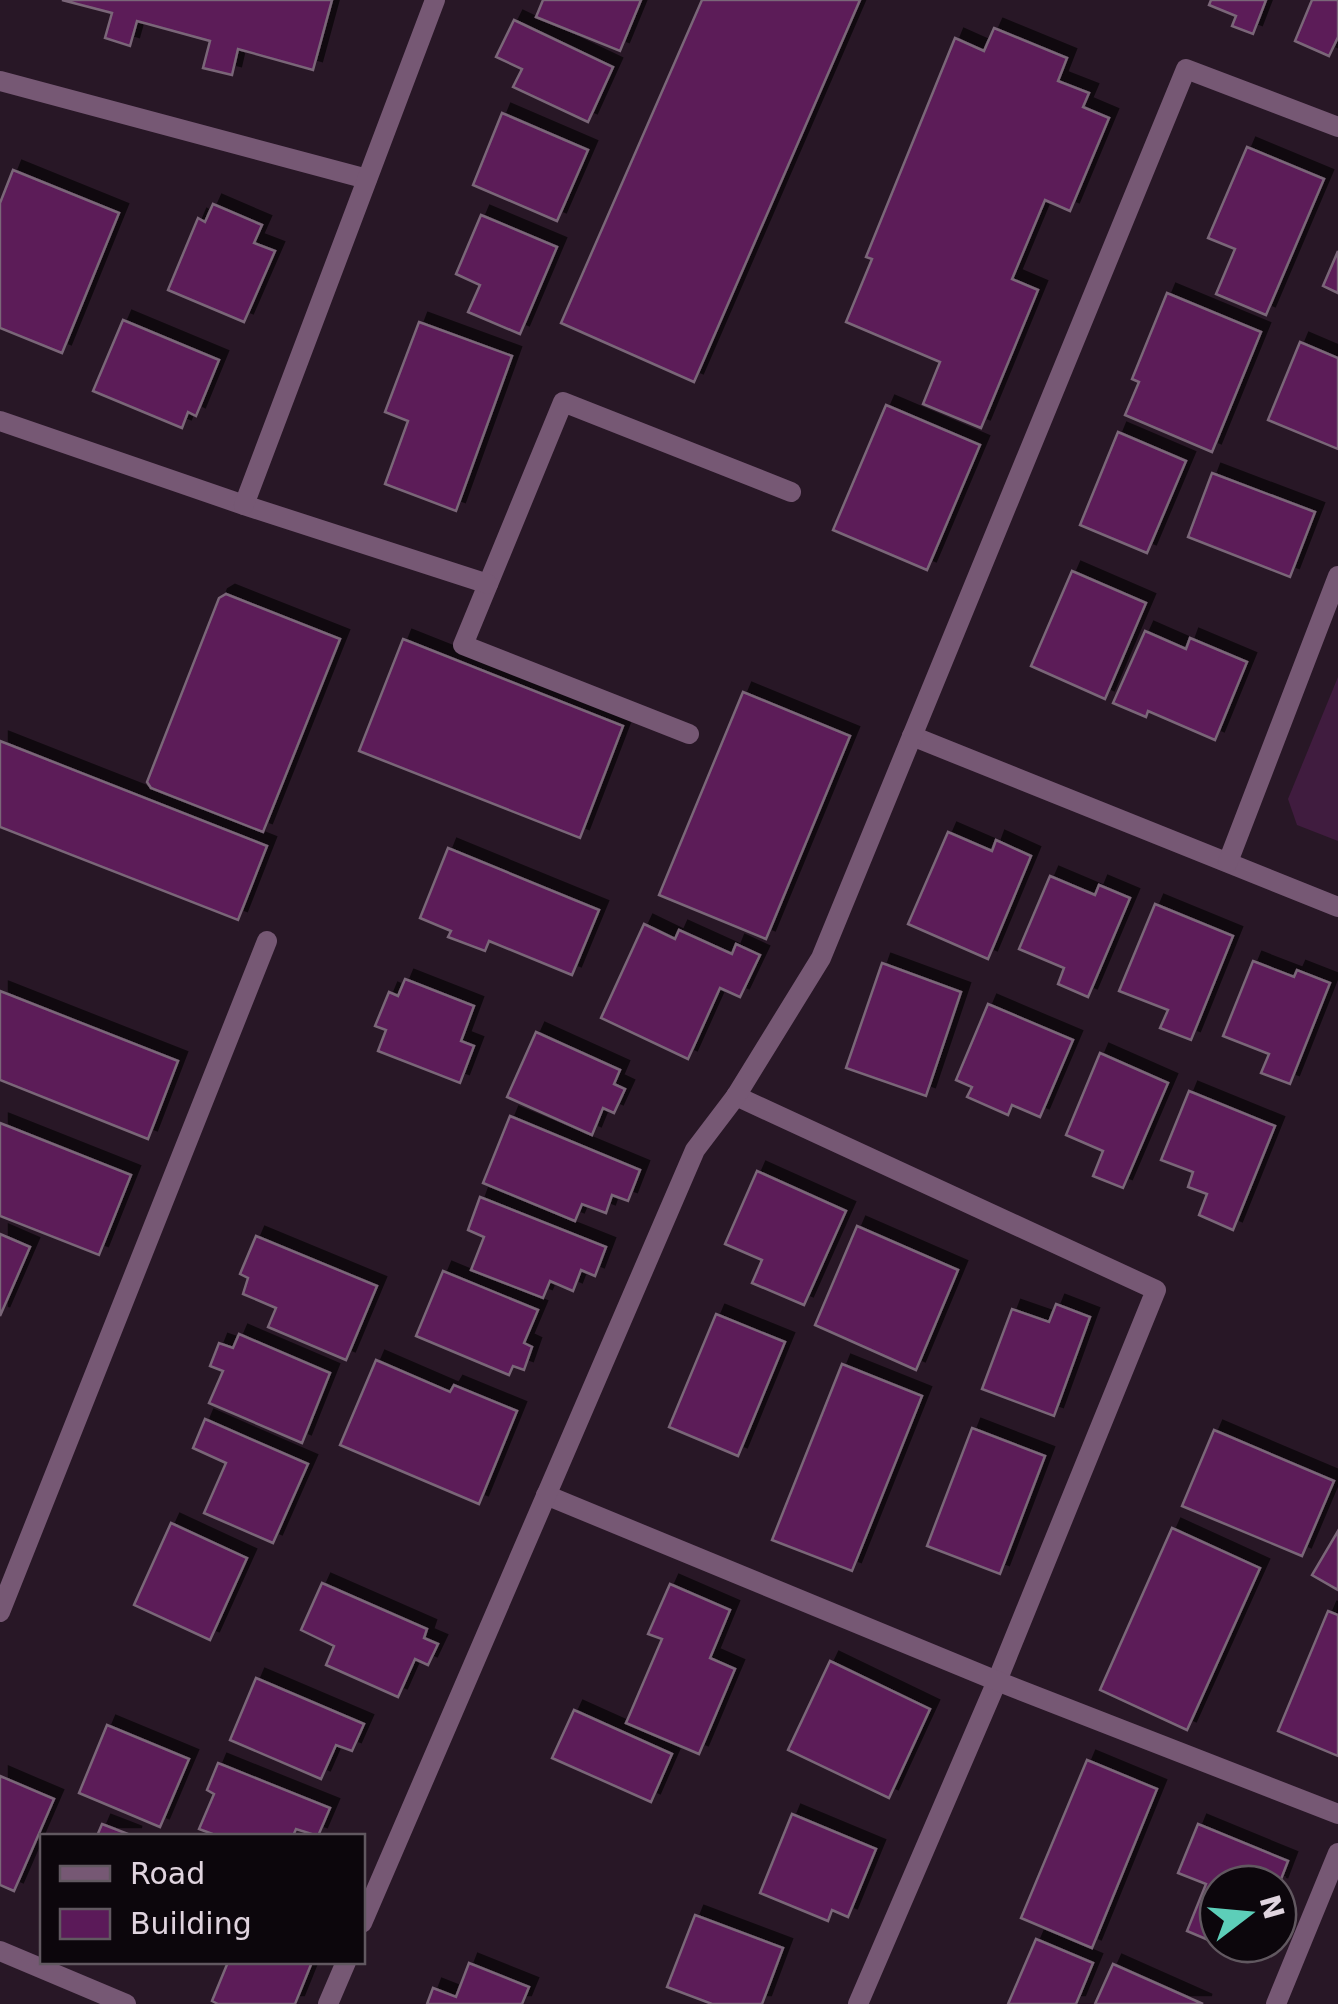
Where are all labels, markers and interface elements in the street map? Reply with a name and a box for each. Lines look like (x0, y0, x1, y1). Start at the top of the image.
legend (40, 1834, 365, 1964)
text: Road (130, 1856, 205, 1891)
north arrow (1198, 1864, 1298, 1964)
text: N (1252, 1891, 1291, 1923)
text: Building (130, 1906, 252, 1941)

